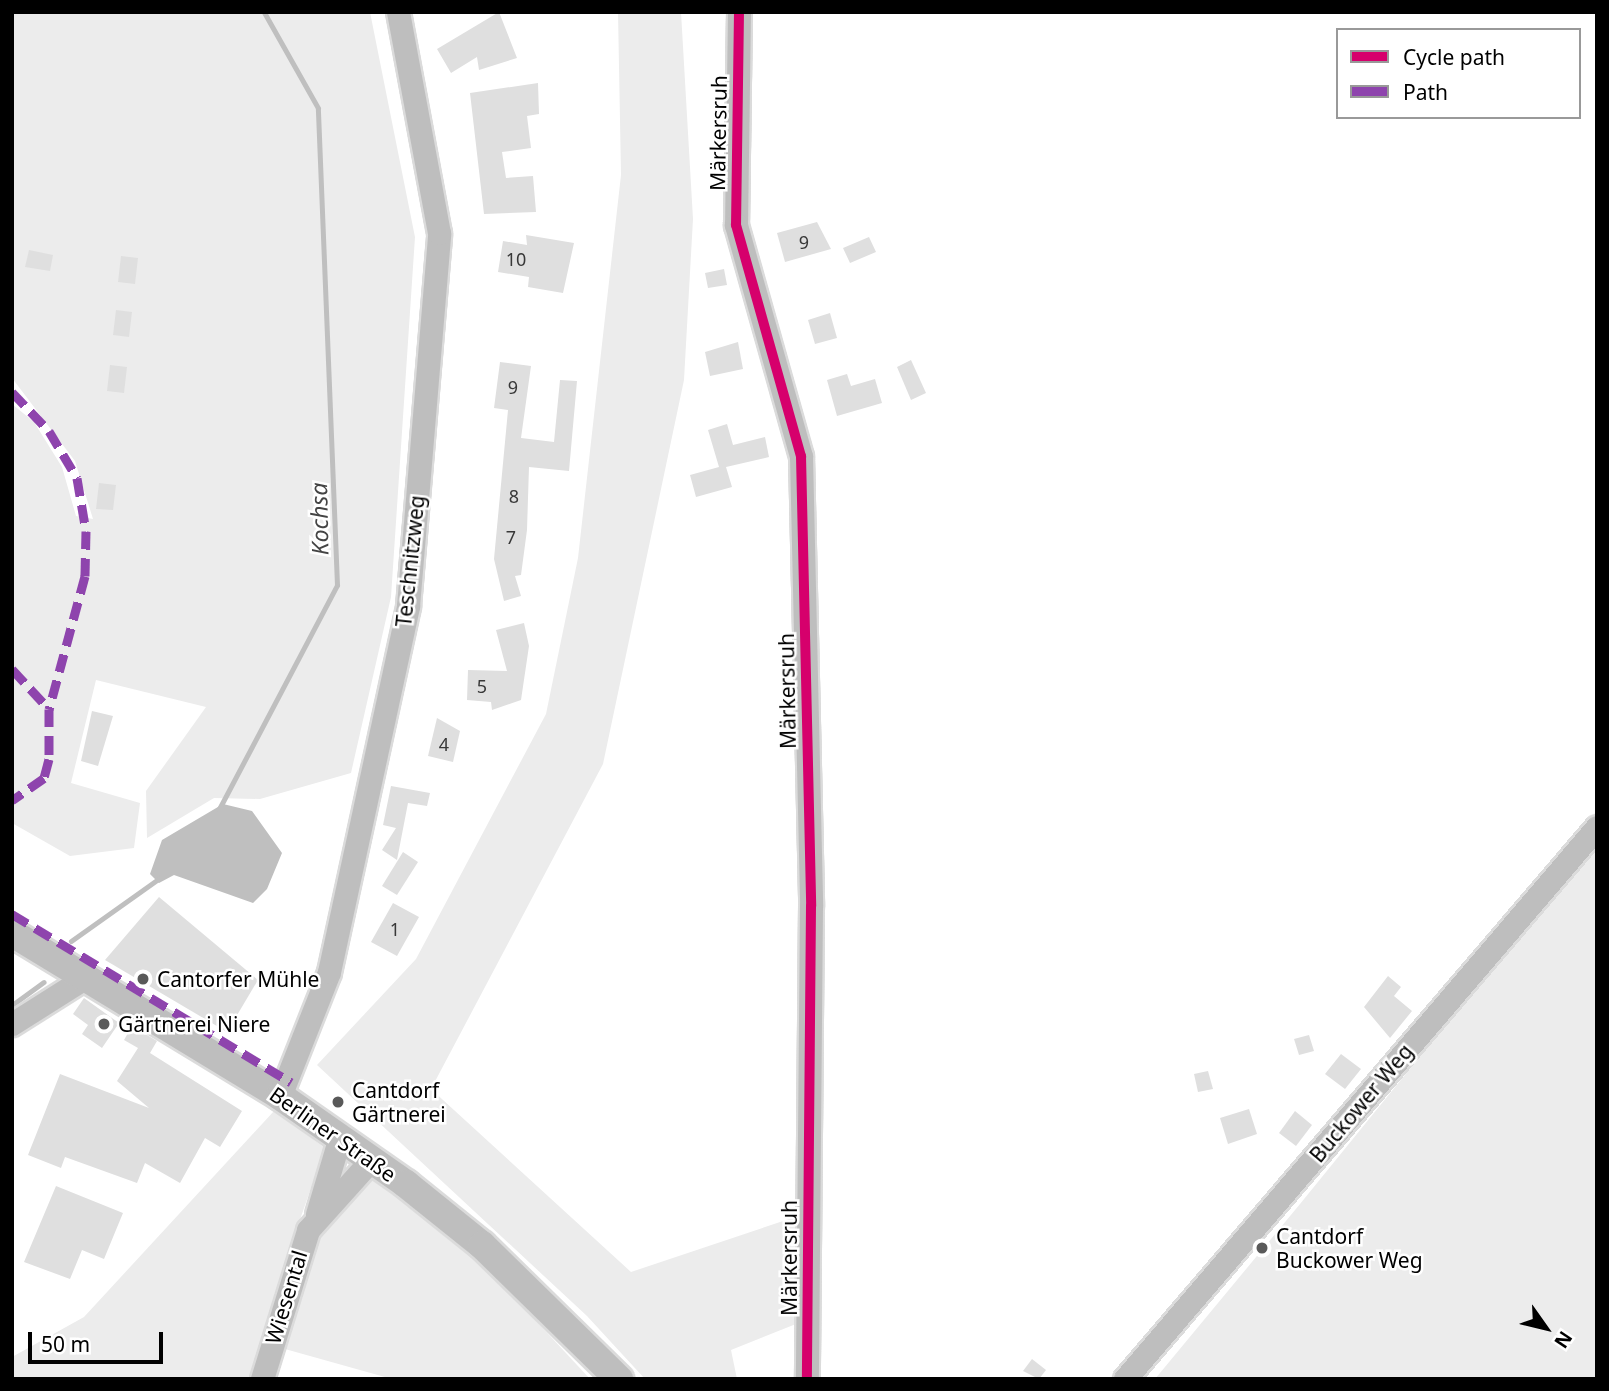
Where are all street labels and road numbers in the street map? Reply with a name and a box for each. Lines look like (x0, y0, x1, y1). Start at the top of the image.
street label: Märkersruh (704, 75, 732, 191)
street label: Teschnitzweg (391, 494, 429, 628)
street label: Märkersruh (773, 633, 801, 749)
street label: Buckower Weg (1304, 1039, 1418, 1167)
street label: Berliner Straße (265, 1081, 401, 1187)
street label: Märkersruh (776, 1200, 802, 1316)
street label: Wiesental (260, 1247, 312, 1347)

